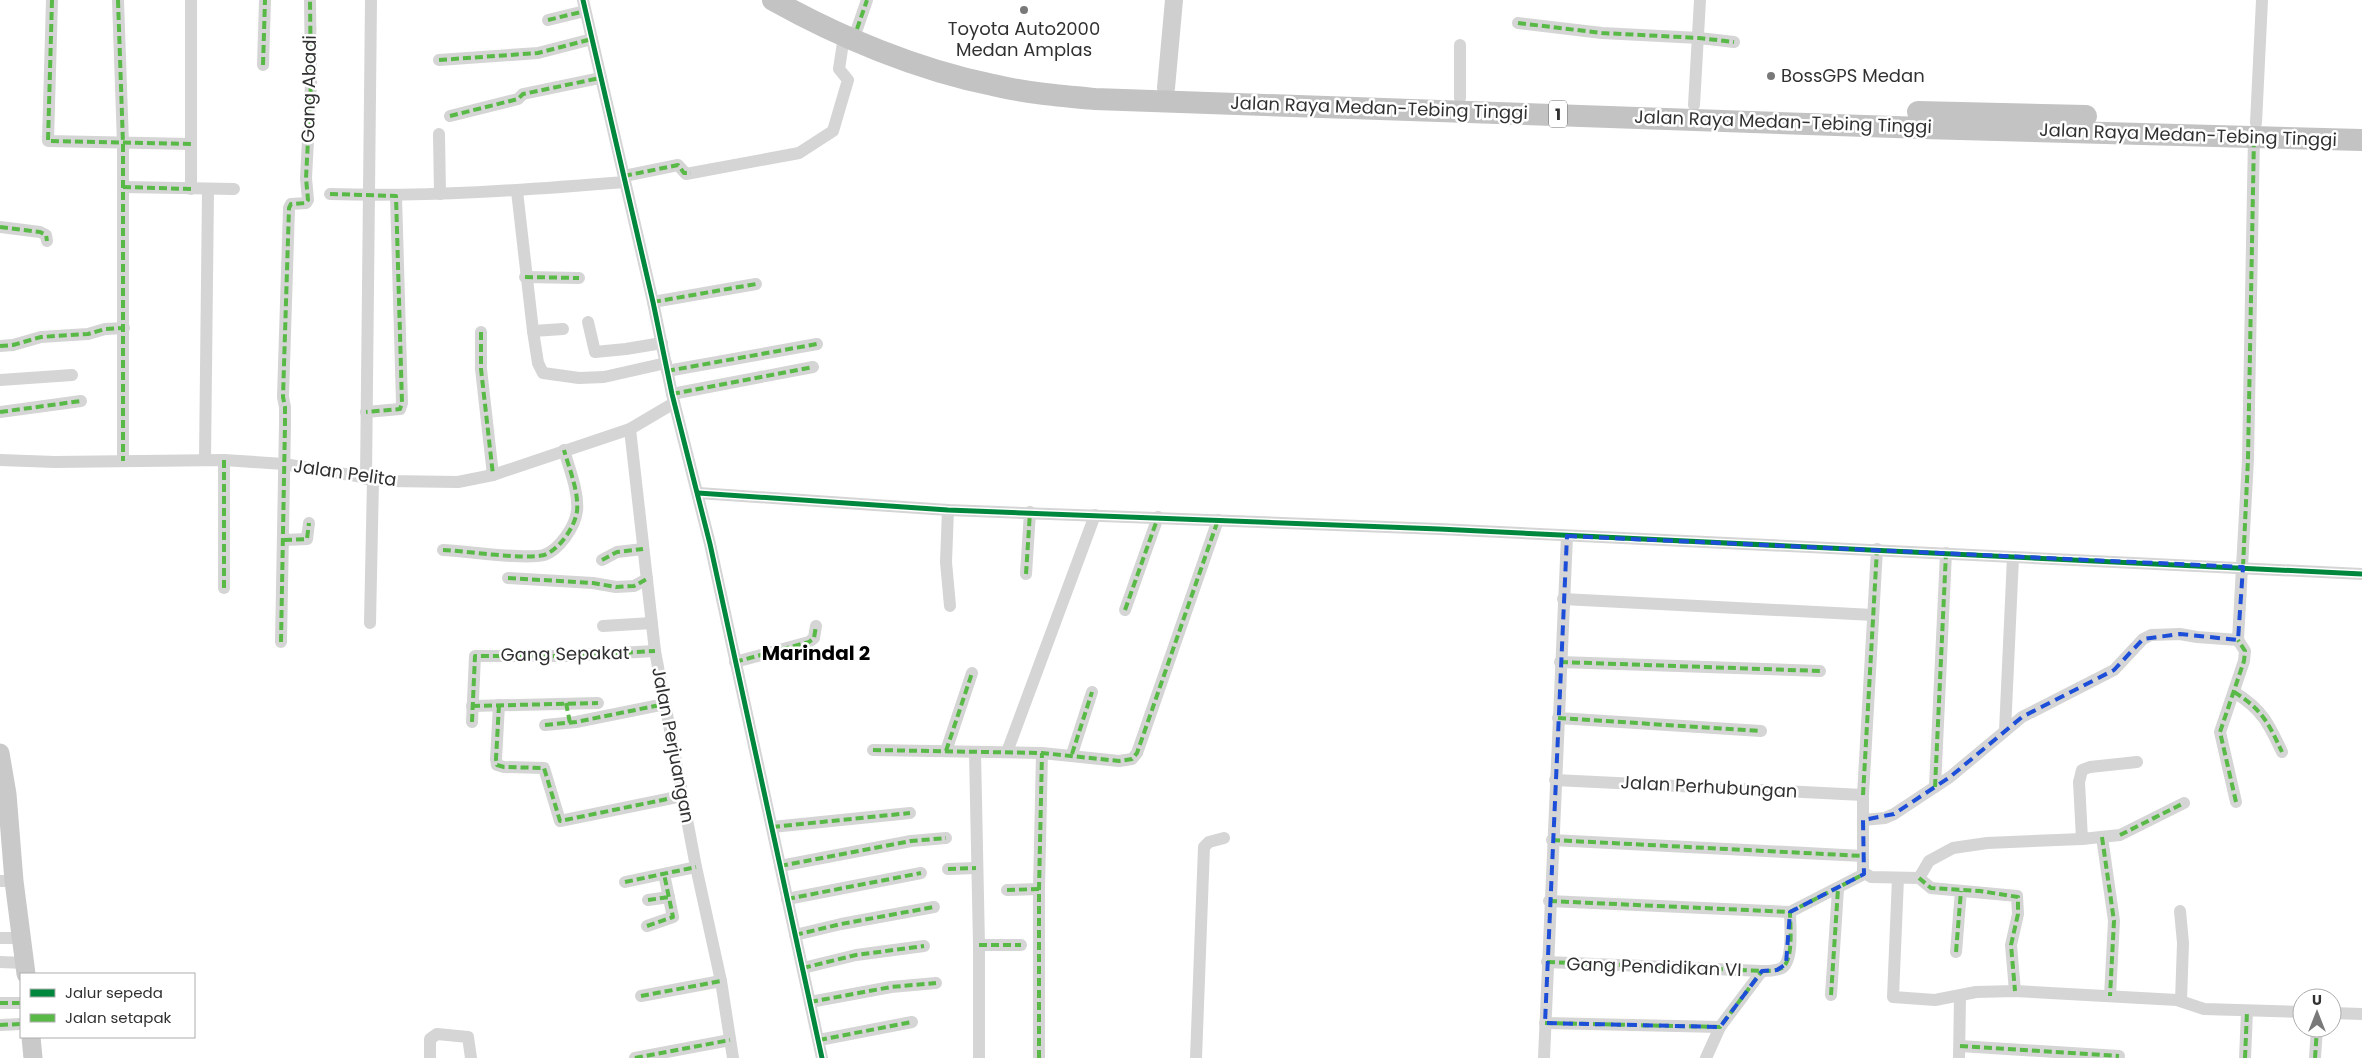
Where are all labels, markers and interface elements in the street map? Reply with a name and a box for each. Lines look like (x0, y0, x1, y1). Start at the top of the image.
marker: Toyota Auto2000 Medan Amplas (1018, 4, 1030, 16)
place label: Toyota Auto2000 Medan Amplas (948, 16, 1100, 62)
street label: Gang Abadi (295, 35, 322, 143)
place label: BossGPS Medan (1781, 63, 1925, 88)
marker: BossGPS Medan (1765, 70, 1777, 82)
street label: Jalan Raya Medan-Tebing Tinggi (1230, 90, 1528, 125)
road number: 1 (1549, 100, 1567, 128)
street label: Jalan Raya Medan-Tebing Tinggi (1634, 104, 1932, 139)
street label: Jalan Raya Medan-Tebing Tinggi (2039, 117, 2337, 152)
street label: Jalan Pelita (292, 453, 398, 492)
district label: Marindal 2 (762, 639, 870, 667)
street label: Gang Sepakat (500, 640, 630, 667)
street label: Jalan Perjuangan (646, 665, 701, 825)
street label: Jalan Perhubungan (1620, 769, 1798, 804)
street label: Gang Pendidikan VI (1566, 951, 1742, 982)
legend (20, 973, 195, 1038)
text: Jalur sepeda (65, 982, 163, 1003)
north arrow (2292, 988, 2342, 1038)
text: U (2312, 990, 2322, 1010)
text: Jalan setapak (65, 1007, 172, 1028)

